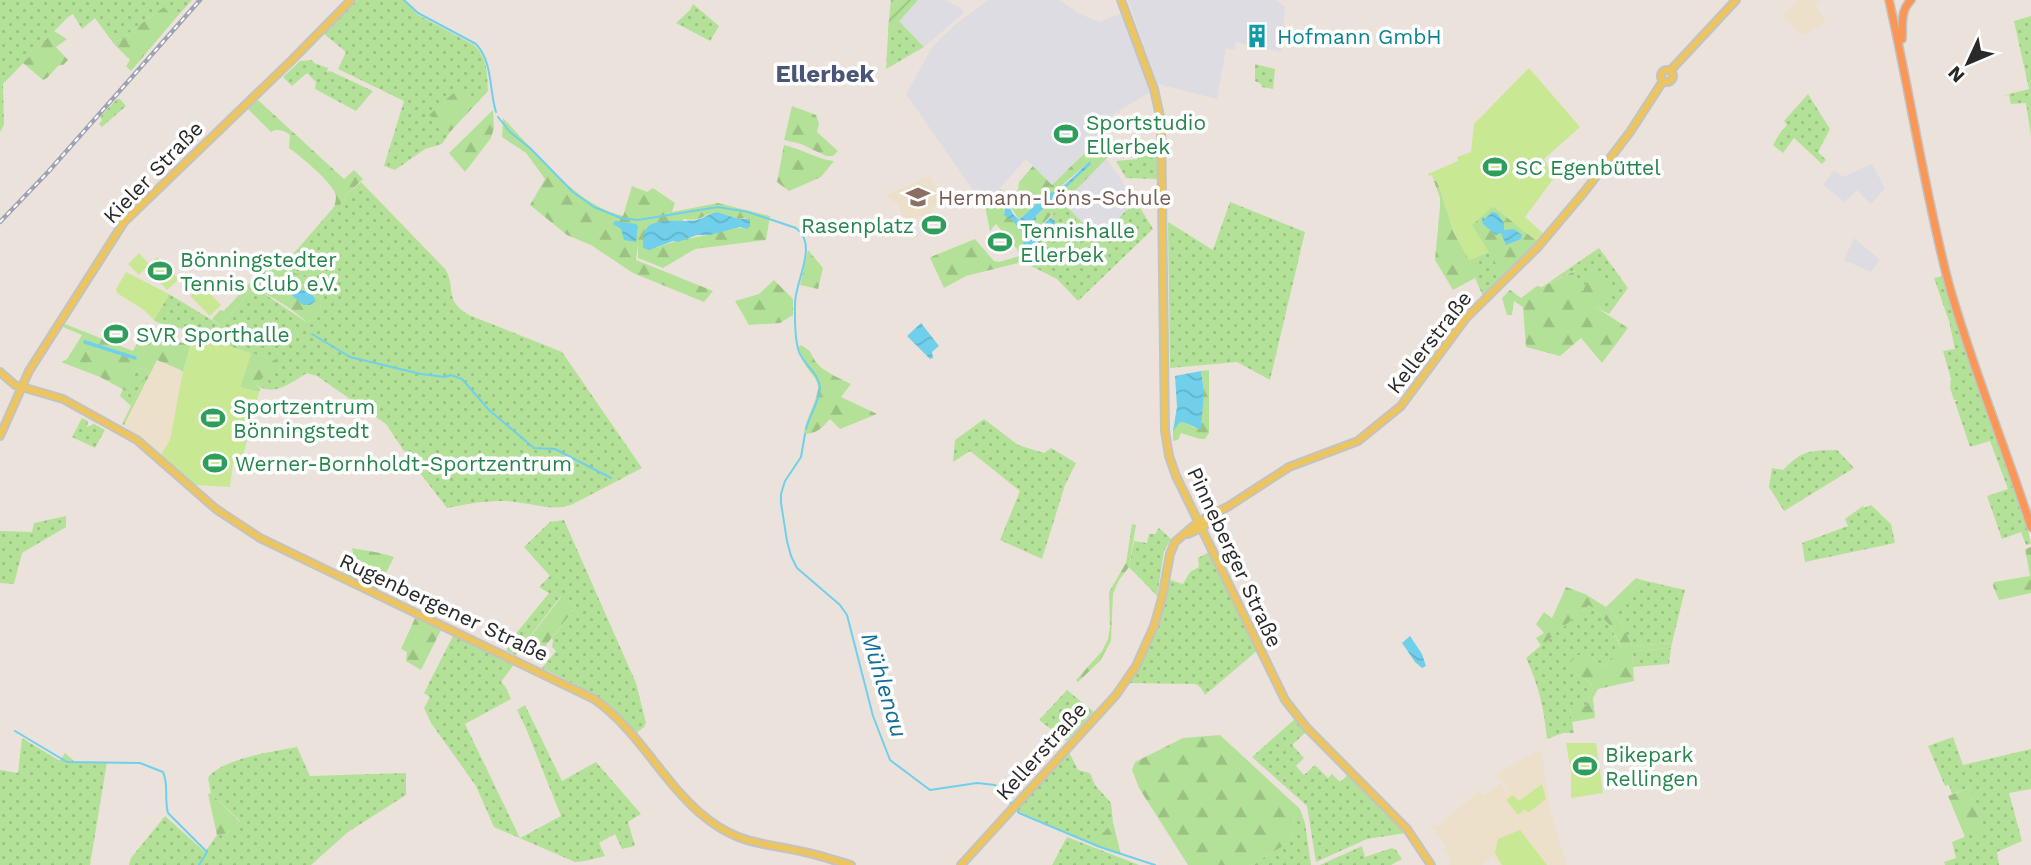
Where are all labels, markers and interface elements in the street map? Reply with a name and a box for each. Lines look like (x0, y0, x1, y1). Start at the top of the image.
building icon: Hofmann GmbH (1243, 22, 1271, 50)
place label: Hofmann GmbH (1277, 24, 1442, 49)
north arrow (1933, 28, 2003, 98)
district label: Ellerbek (776, 60, 875, 88)
text: N (1943, 61, 1969, 88)
place label: Sportstudio Ellerbek (1086, 110, 1206, 159)
street label: Kieler Straße (98, 116, 208, 228)
sports icon: Sportstudio Ellerbek (1052, 120, 1080, 148)
sports icon: SC Egenbüttel (1481, 153, 1509, 181)
place label: SC Egenbüttel (1515, 155, 1661, 180)
school or university icon: Hermann-Löns-Schule (904, 183, 932, 211)
place label: Hermann-Löns-Schule (938, 185, 1171, 210)
sports icon: Rasenplatz (920, 211, 948, 239)
place label: Rasenplatz (801, 213, 914, 238)
place label: Tennishalle Ellerbek (1020, 218, 1135, 267)
sports icon: Tennishalle Ellerbek (986, 228, 1014, 256)
place label: Bönningstedter Tennis Club e.V. (180, 247, 338, 296)
sports icon: Bönningstedter Tennis Club e.V. (146, 257, 174, 285)
street label: Kellerstraße (1381, 286, 1477, 398)
sports icon: SVR Sporthalle (102, 320, 130, 348)
place label: SVR Sporthalle (136, 322, 290, 347)
place label: Sportzentrum Bönningstedt (233, 394, 375, 443)
sports icon: Sportzentrum Bönningstedt (199, 404, 227, 432)
sports icon: Werner-Bornholdt-Sportzentrum (201, 449, 229, 477)
place label: Werner-Bornholdt-Sportzentrum (235, 451, 572, 476)
street label: Pinneberger Straße (1182, 463, 1288, 651)
street label: Rugenbergener Straße (336, 548, 552, 666)
water label: Mühlenau (855, 629, 913, 741)
street label: Kellerstraße (990, 697, 1092, 805)
place label: Bikepark Rellingen (1605, 742, 1698, 791)
sports icon: Bikepark Rellingen (1571, 752, 1599, 780)

